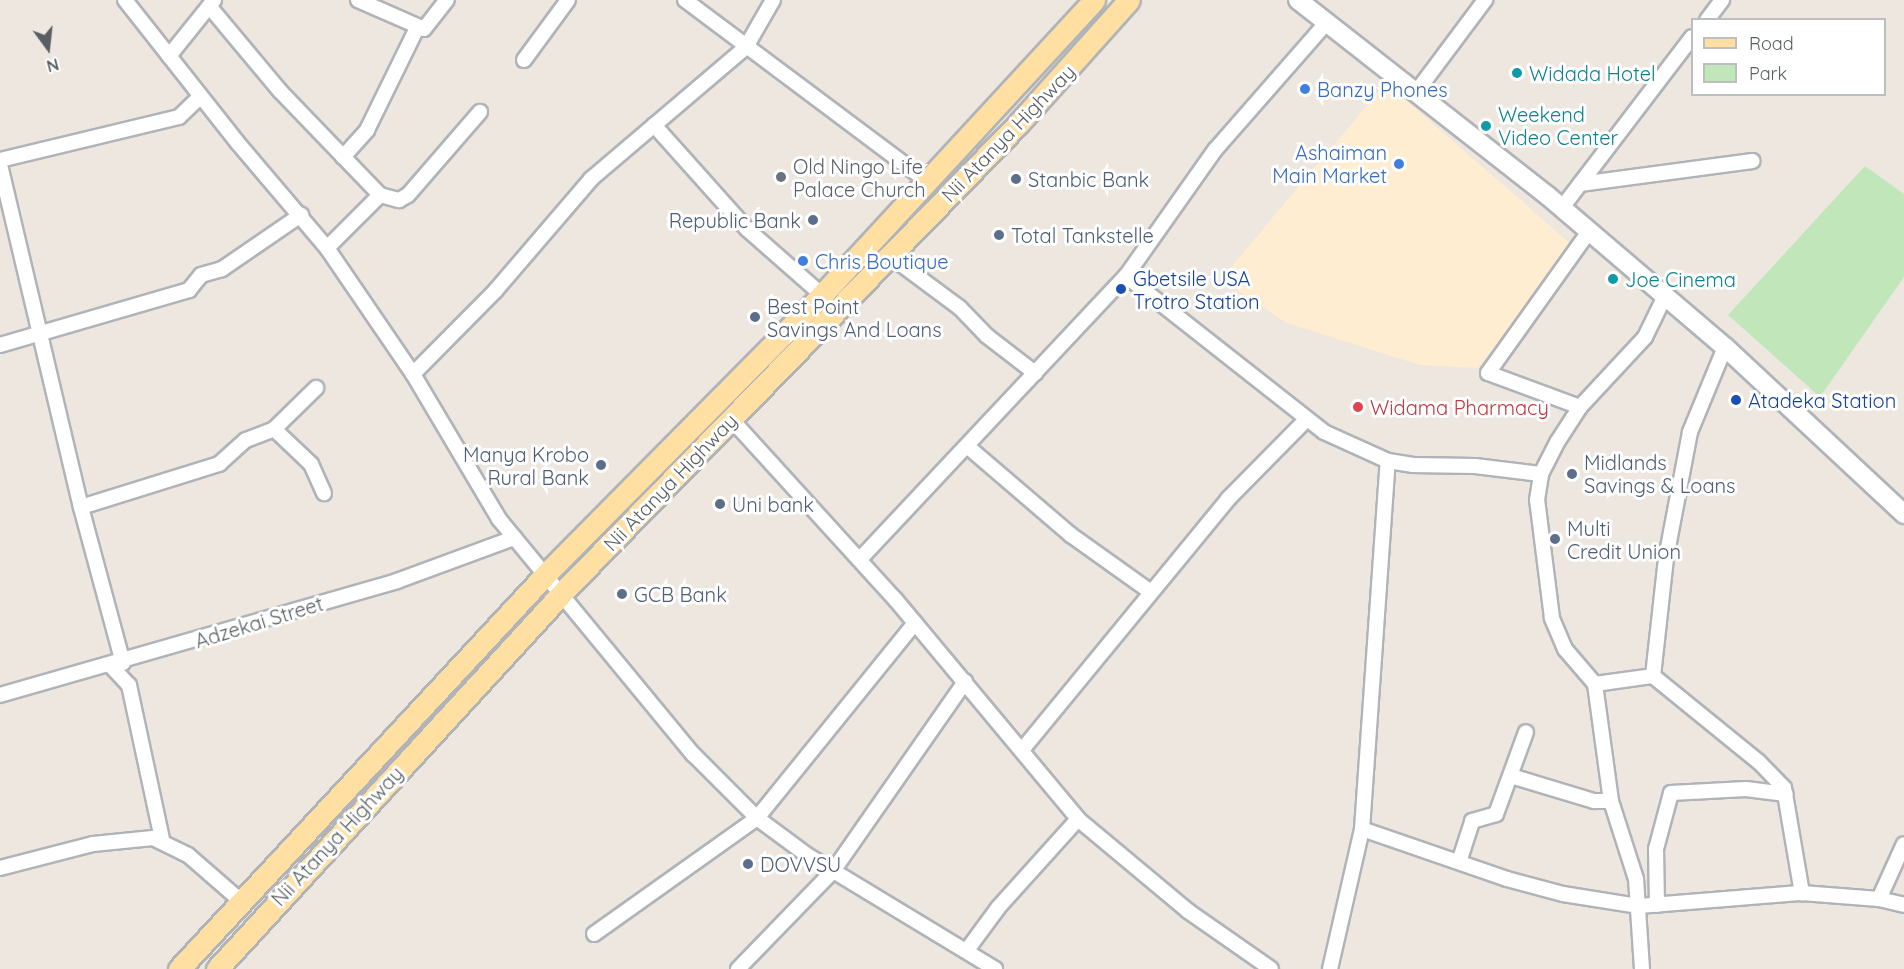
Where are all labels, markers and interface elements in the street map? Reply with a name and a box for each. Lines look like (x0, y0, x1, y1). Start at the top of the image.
north arrow (18, 18, 78, 78)
legend (1691, 18, 1886, 96)
text: Road (1749, 32, 1794, 55)
text: N (44, 54, 61, 77)
street label: Nii Atanya Highway (936, 59, 1080, 207)
place label: Widada Hotel (1529, 61, 1656, 85)
text: Park (1749, 62, 1787, 85)
marker: Widada Hotel (1510, 66, 1524, 80)
place label: Banzy Phones (1317, 77, 1448, 101)
marker: Banzy Phones (1298, 82, 1312, 96)
place label: Weekend Video Center (1498, 102, 1618, 149)
marker: Weekend Video Center (1479, 119, 1493, 133)
place label: Ashaiman Main Market (1272, 140, 1387, 187)
place label: Old Ningo Life Palace Church (793, 154, 926, 201)
marker: Ashaiman Main Market (1392, 157, 1406, 171)
place label: Stanbic Bank (1028, 167, 1149, 191)
marker: Old Ningo Life Palace Church (774, 170, 788, 184)
marker: Stanbic Bank (1009, 172, 1023, 186)
place label: Republic Bank (669, 208, 801, 232)
marker: Republic Bank (806, 213, 820, 227)
place label: Total Tankstelle (1011, 223, 1154, 247)
marker: Total Tankstelle (992, 228, 1006, 242)
place label: Chris Boutique (815, 249, 949, 273)
marker: Chris Boutique (796, 254, 810, 268)
place label: Gbetsile USA Trotro Station (1133, 266, 1260, 313)
place label: Joe Cinema (1625, 267, 1736, 291)
marker: Joe Cinema (1606, 272, 1620, 286)
marker: Gbetsile USA Trotro Station (1114, 282, 1128, 296)
place label: Best Point Savings And Loans (767, 294, 942, 341)
marker: Best Point Savings And Loans (748, 310, 762, 324)
place label: Atadeka Station (1748, 388, 1896, 412)
marker: Atadeka Station (1729, 393, 1743, 407)
place label: Widama Pharmacy (1370, 395, 1549, 419)
marker: Widama Pharmacy (1351, 400, 1365, 414)
street label: Nii Atanya Highway (598, 408, 742, 556)
place label: Manya Krobo Rural Bank (463, 442, 589, 489)
place label: Midlands Savings & Loans (1584, 450, 1735, 497)
marker: Manya Krobo Rural Bank (594, 458, 608, 472)
marker: Midlands Savings & Loans (1565, 467, 1579, 481)
place label: Uni bank (732, 492, 814, 516)
marker: Uni bank (713, 497, 727, 511)
place label: Multi Credit Union (1567, 516, 1681, 563)
marker: Multi Credit Union (1548, 532, 1562, 546)
place label: GCB Bank (634, 582, 727, 606)
marker: GCB Bank (615, 587, 629, 601)
street label: Adzekai Street (192, 591, 326, 653)
street label: Nii Atanya Highway (266, 761, 408, 911)
place label: DOVVSU (760, 852, 841, 876)
marker: DOVVSU (741, 857, 755, 871)

